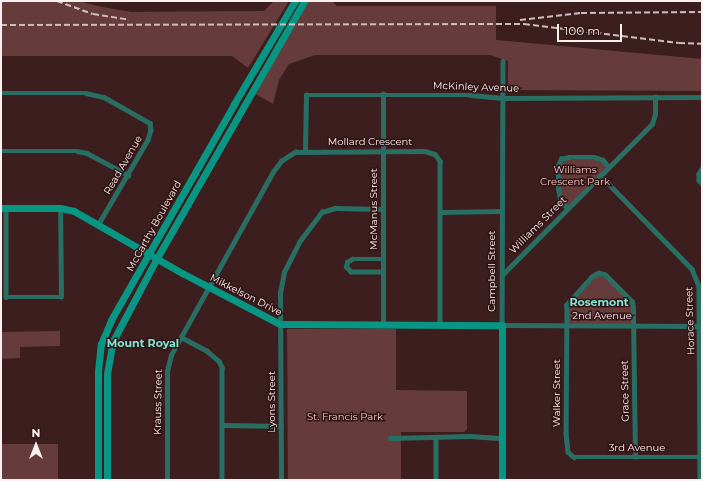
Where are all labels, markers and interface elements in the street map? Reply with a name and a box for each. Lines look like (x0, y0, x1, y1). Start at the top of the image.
scale bar (559, 16, 624, 42)
text: 100 m (564, 23, 600, 38)
street label: McKinley Avenue (433, 79, 519, 95)
street label: Read Avenue (101, 133, 145, 197)
street label: Mollard Crescent (328, 136, 412, 148)
park label: Williams Crescent Park (540, 163, 610, 186)
street label: McManus Street (368, 168, 380, 250)
street label: McCarthy Boulevard (124, 179, 184, 273)
street label: Williams Street (507, 194, 569, 256)
street label: Campbell Street (486, 230, 498, 312)
street label: Mikkelson Drive (208, 272, 284, 318)
street label: Horace Street (683, 287, 697, 355)
district label: Rosemont (569, 295, 629, 309)
street label: 2nd Avenue (572, 310, 632, 322)
district label: Mount Royal (107, 336, 179, 350)
street label: Walker Street (551, 359, 563, 427)
street label: Grace Street (618, 360, 632, 422)
street label: Krauss Street (151, 369, 165, 435)
street label: Lyons Street (266, 371, 278, 433)
park label: St. Francis Park (307, 411, 383, 423)
north arrow (16, 425, 56, 465)
text: N (32, 426, 40, 440)
street label: 3rd Avenue (609, 442, 665, 454)

